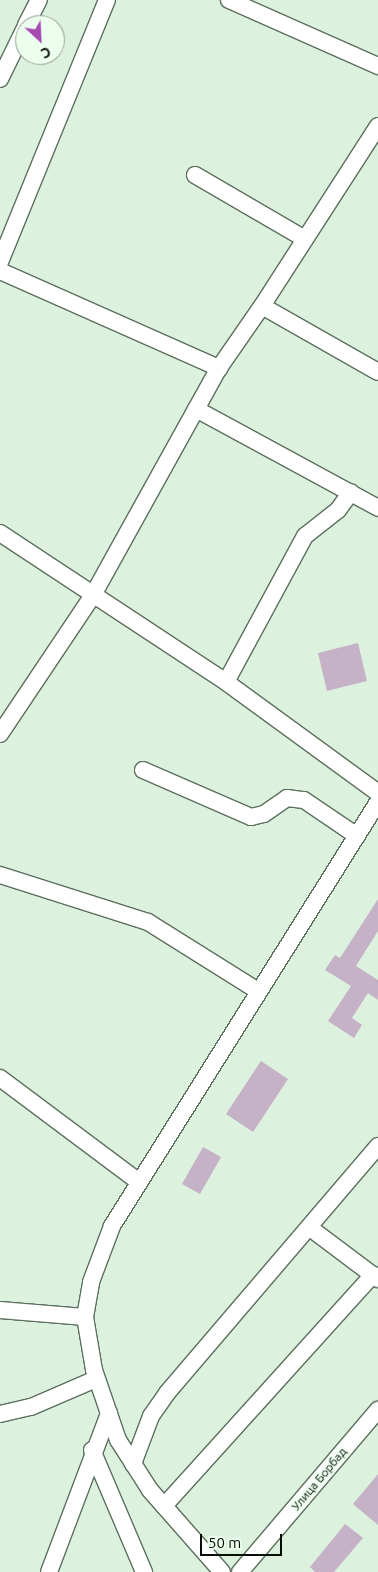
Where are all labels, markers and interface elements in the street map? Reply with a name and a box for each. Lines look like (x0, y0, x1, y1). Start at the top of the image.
north arrow (15, 15, 65, 65)
text: С (38, 44, 53, 62)
street label: Улица Борбад (288, 1445, 350, 1513)
scale bar (203, 1524, 286, 1556)
text: 50 m (208, 1534, 241, 1551)

